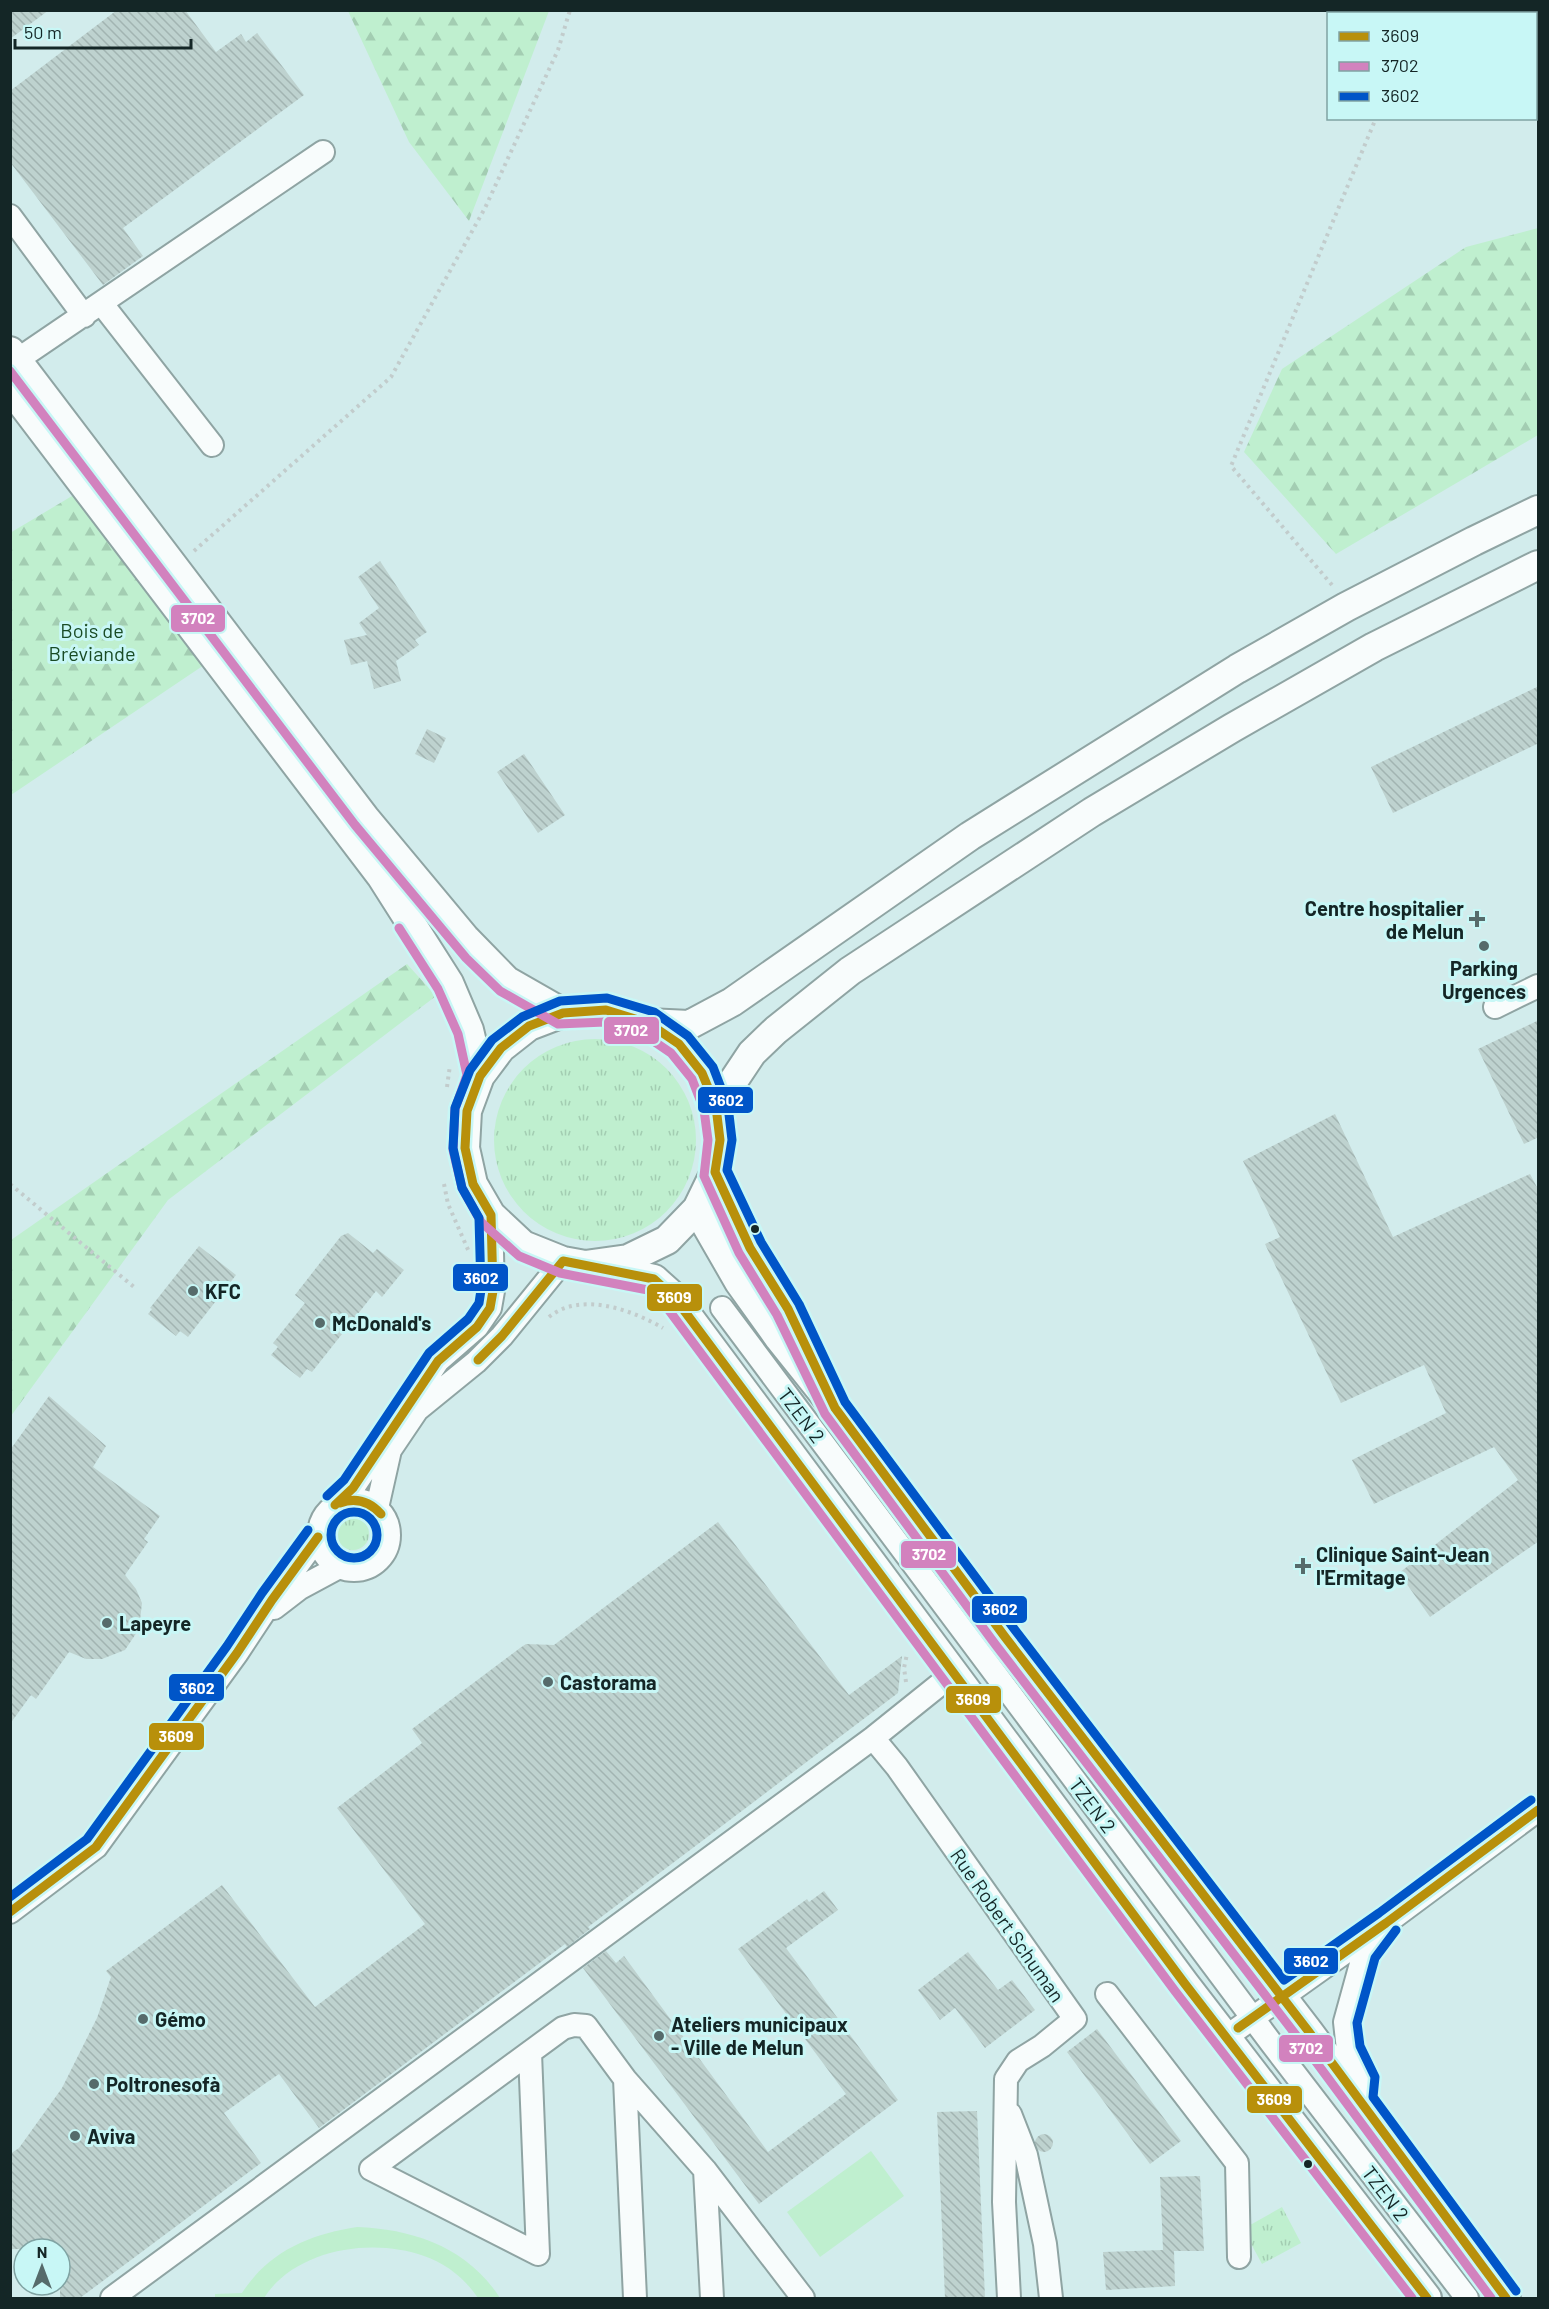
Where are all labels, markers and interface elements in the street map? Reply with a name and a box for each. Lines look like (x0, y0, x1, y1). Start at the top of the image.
scale bar (15, 12, 190, 50)
legend (1327, 12, 1537, 120)
text: 50 m (24, 21, 62, 43)
text: 3609 (1381, 24, 1419, 46)
text: 3702 (1381, 54, 1419, 76)
text: 3602 (1381, 84, 1419, 106)
line badge: 3702 (170, 604, 226, 633)
text: 3702 (181, 608, 215, 627)
park label: Bois de Bréviande (48, 618, 136, 665)
place label: Centre hospitalier de Melun (1305, 896, 1464, 943)
marker: Centre hospitalier de Melun (1468, 910, 1486, 928)
marker: Parking Urgences (1477, 939, 1491, 953)
place label: Parking Urgences (1442, 956, 1526, 1003)
line badge: 3702 (603, 1016, 660, 1045)
text: 3702 (614, 1020, 648, 1039)
line badge: 3602 (697, 1086, 754, 1114)
text: 3602 (708, 1090, 744, 1109)
unlabelled marker (749, 1223, 761, 1235)
line badge: 3602 (452, 1263, 509, 1292)
text: 3602 (463, 1268, 499, 1287)
place label: KFC (205, 1279, 241, 1303)
line badge: 3609 (646, 1283, 703, 1312)
marker: KFC (186, 1284, 200, 1298)
text: 3609 (657, 1287, 691, 1306)
place label: McDonald's (332, 1311, 431, 1335)
marker: McDonald's (313, 1316, 327, 1330)
street label: TZEN 2 (774, 1383, 830, 1447)
line badge: 3702 (900, 1540, 957, 1569)
place label: Clinique Saint-Jean l'Ermitage (1316, 1542, 1489, 1589)
text: 3702 (912, 1544, 946, 1563)
marker: Clinique Saint-Jean l'Ermitage (1294, 1557, 1312, 1575)
line badge: 3602 (971, 1595, 1028, 1624)
text: 3602 (982, 1599, 1018, 1618)
place label: Lapeyre (119, 1611, 191, 1635)
marker: Lapeyre (100, 1616, 114, 1630)
place label: Castorama (560, 1670, 657, 1694)
line badge: 3602 (168, 1673, 225, 1702)
marker: Castorama (541, 1675, 555, 1689)
text: 3602 (179, 1678, 215, 1697)
line badge: 3609 (945, 1685, 1002, 1714)
text: 3609 (956, 1689, 990, 1708)
line badge: 3609 (148, 1722, 205, 1751)
text: 3609 (159, 1726, 193, 1745)
street label: TZEN 2 (1065, 1773, 1121, 1837)
street label: Rue Robert Schuman (946, 1844, 1070, 2006)
line badge: 3602 (1283, 1947, 1339, 1975)
text: 3602 (1293, 1951, 1329, 1970)
place label: Gémo (155, 2007, 206, 2031)
marker: Gémo (136, 2012, 150, 2026)
place label: Ateliers municipaux - Ville de Melun (671, 2012, 848, 2059)
marker: Ateliers municipaux - Ville de Melun (652, 2029, 666, 2043)
line badge: 3702 (1278, 2034, 1334, 2063)
text: 3702 (1289, 2038, 1323, 2057)
place label: Poltronesofà (106, 2072, 220, 2096)
marker: Poltronesofà (87, 2077, 101, 2091)
line badge: 3609 (1246, 2085, 1303, 2114)
text: 3609 (1257, 2089, 1291, 2108)
place label: Aviva (87, 2124, 135, 2148)
marker: Aviva (68, 2129, 82, 2143)
unlabelled marker (1302, 2158, 1314, 2170)
street label: TZEN 2 (1358, 2161, 1414, 2225)
north arrow (12, 2237, 72, 2297)
text: N (37, 2242, 47, 2261)

